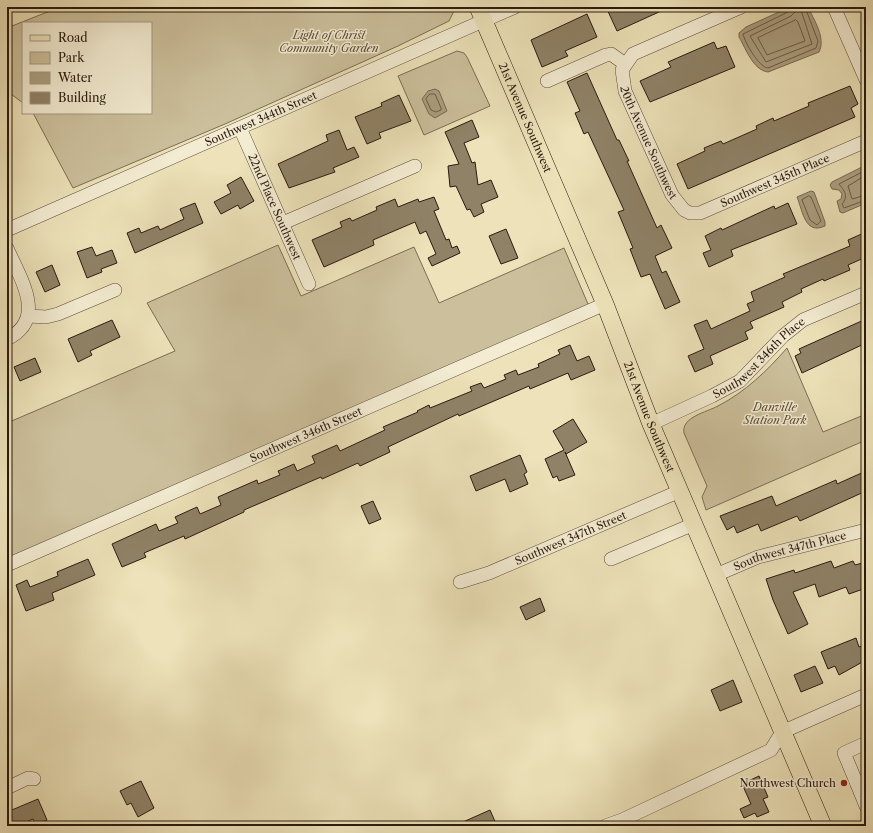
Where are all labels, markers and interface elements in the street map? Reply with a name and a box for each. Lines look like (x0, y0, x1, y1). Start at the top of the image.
legend (22, 22, 152, 114)
park label: Light of Christ Community Garden (279, 28, 379, 55)
text: Road (58, 30, 88, 45)
text: Park (58, 50, 85, 65)
street label: 21st Avenue Southwest (495, 60, 555, 175)
text: Water (57, 70, 92, 85)
street label: 20th Avenue Southwest (617, 85, 680, 203)
street label: Southwest 344th Street (202, 88, 319, 149)
text: Building (58, 90, 106, 105)
street label: 22nd Place Southwest (245, 151, 304, 262)
street label: Southwest 345th Place (718, 151, 832, 210)
street label: Southwest 346th Place (710, 314, 808, 401)
street label: 21st Avenue Southwest (621, 359, 678, 474)
park label: Danville Station Park (742, 400, 807, 427)
street label: Southwest 346th Street (248, 404, 364, 465)
street label: Southwest 347th Street (513, 508, 628, 568)
street label: Southwest 347th Place (731, 528, 848, 574)
place label: Northwest Church (740, 776, 836, 790)
marker: Northwest Church (839, 778, 849, 788)

